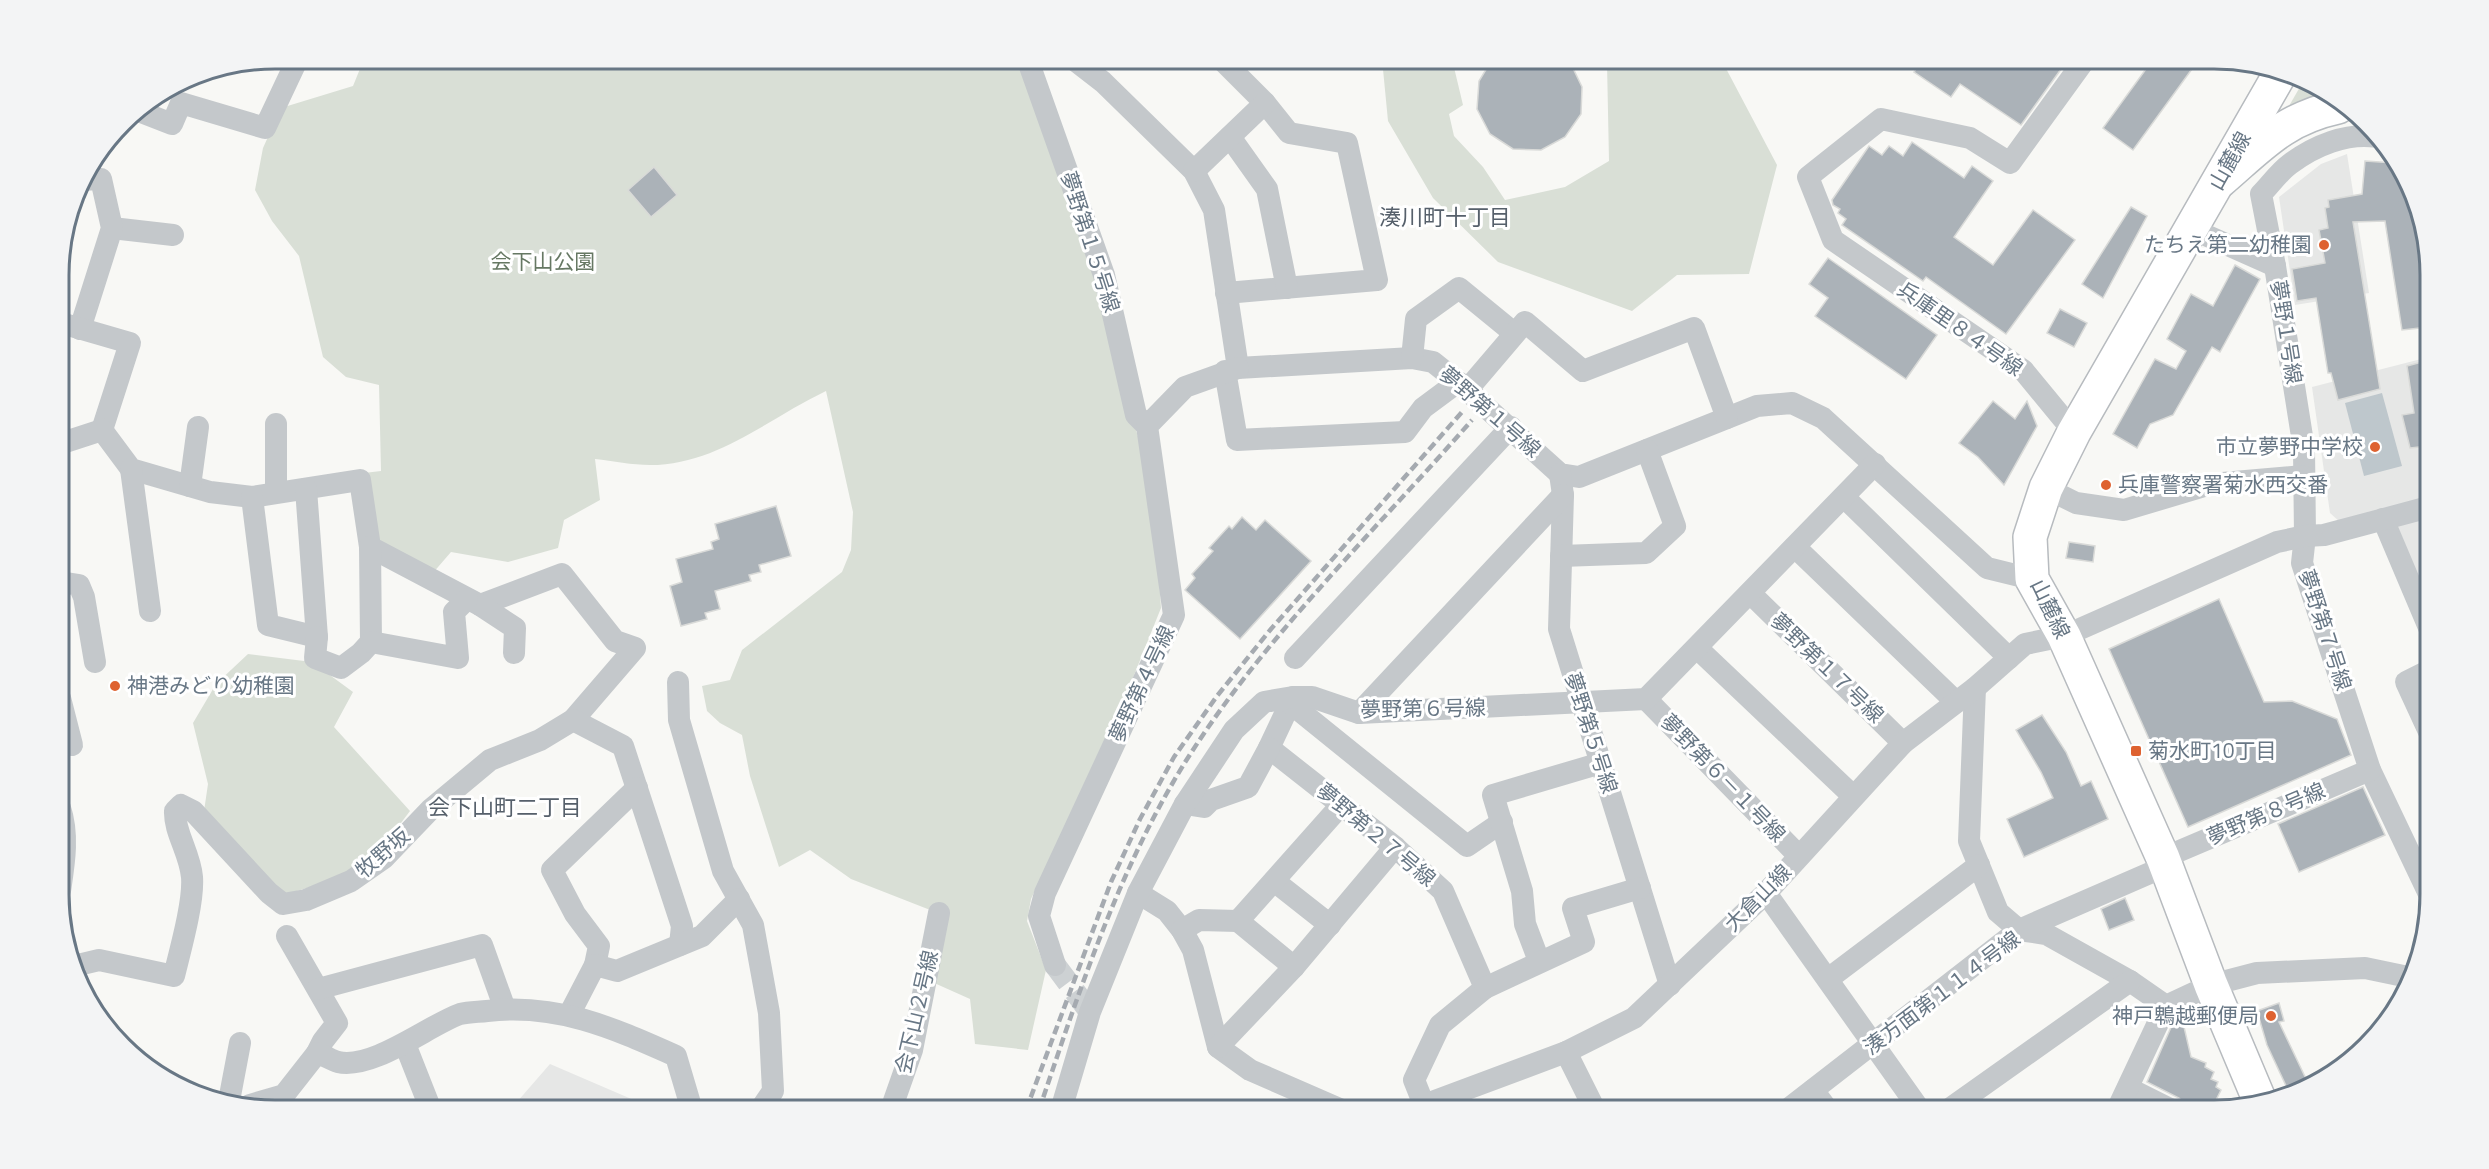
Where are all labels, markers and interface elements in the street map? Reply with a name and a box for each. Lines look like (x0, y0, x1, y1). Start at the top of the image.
street label: 山麓線 (2200, 125, 2258, 196)
street label: 夢野第１５号線 (1053, 167, 1129, 317)
district label: 湊川町十丁目 (1379, 200, 1511, 234)
place label: たちえ第二幼稚園 (2144, 228, 2312, 260)
marker: たちえ第二幼稚園 (2317, 238, 2331, 252)
park label: 会下山公園 (491, 245, 596, 277)
street label: 兵庫里８４号線 (1891, 273, 2030, 383)
street label: 夢野１号線 (2263, 277, 2311, 386)
street label: 夢野第１号線 (1433, 358, 1549, 465)
place label: 市立夢野中学校 (2216, 430, 2363, 462)
marker: 市立夢野中学校 (2368, 440, 2382, 454)
place label: 兵庫警察署菊水西交番 (2118, 468, 2328, 500)
marker: 兵庫警察署菊水西交番 (2099, 478, 2113, 492)
street label: 夢野第７号線 (2291, 565, 2361, 695)
street label: 山麓線 (2023, 573, 2079, 644)
street label: 夢野第１７号線 (1764, 605, 1892, 730)
street label: 夢野第４号線 (1100, 620, 1182, 747)
street label: 夢野第５号線 (1557, 668, 1627, 798)
place label: 神港みどり幼稚園 (127, 669, 295, 701)
marker: 神港みどり幼稚園 (108, 679, 122, 693)
street label: 夢野第６号線 (1360, 691, 1486, 725)
street label: 夢野第６－１号線 (1654, 706, 1794, 849)
place label: 菊水町10丁目 (2148, 734, 2277, 766)
marker: 菊水町10丁目 (2129, 744, 2143, 758)
street label: 夢野第８号線 (2201, 774, 2330, 852)
street label: 夢野第２７号線 (1310, 775, 1443, 894)
district label: 会下山町二丁目 (428, 790, 582, 824)
street label: 牧野坂 (348, 820, 417, 885)
street label: 大倉山線 (1716, 856, 1798, 938)
street label: 湊方面第１１４号線 (1856, 923, 2026, 1062)
street label: 会下山２号線 (886, 947, 946, 1077)
place label: 神戸鵯越郵便局 (2112, 999, 2259, 1031)
marker: 神戸鵯越郵便局 (2264, 1009, 2278, 1023)

